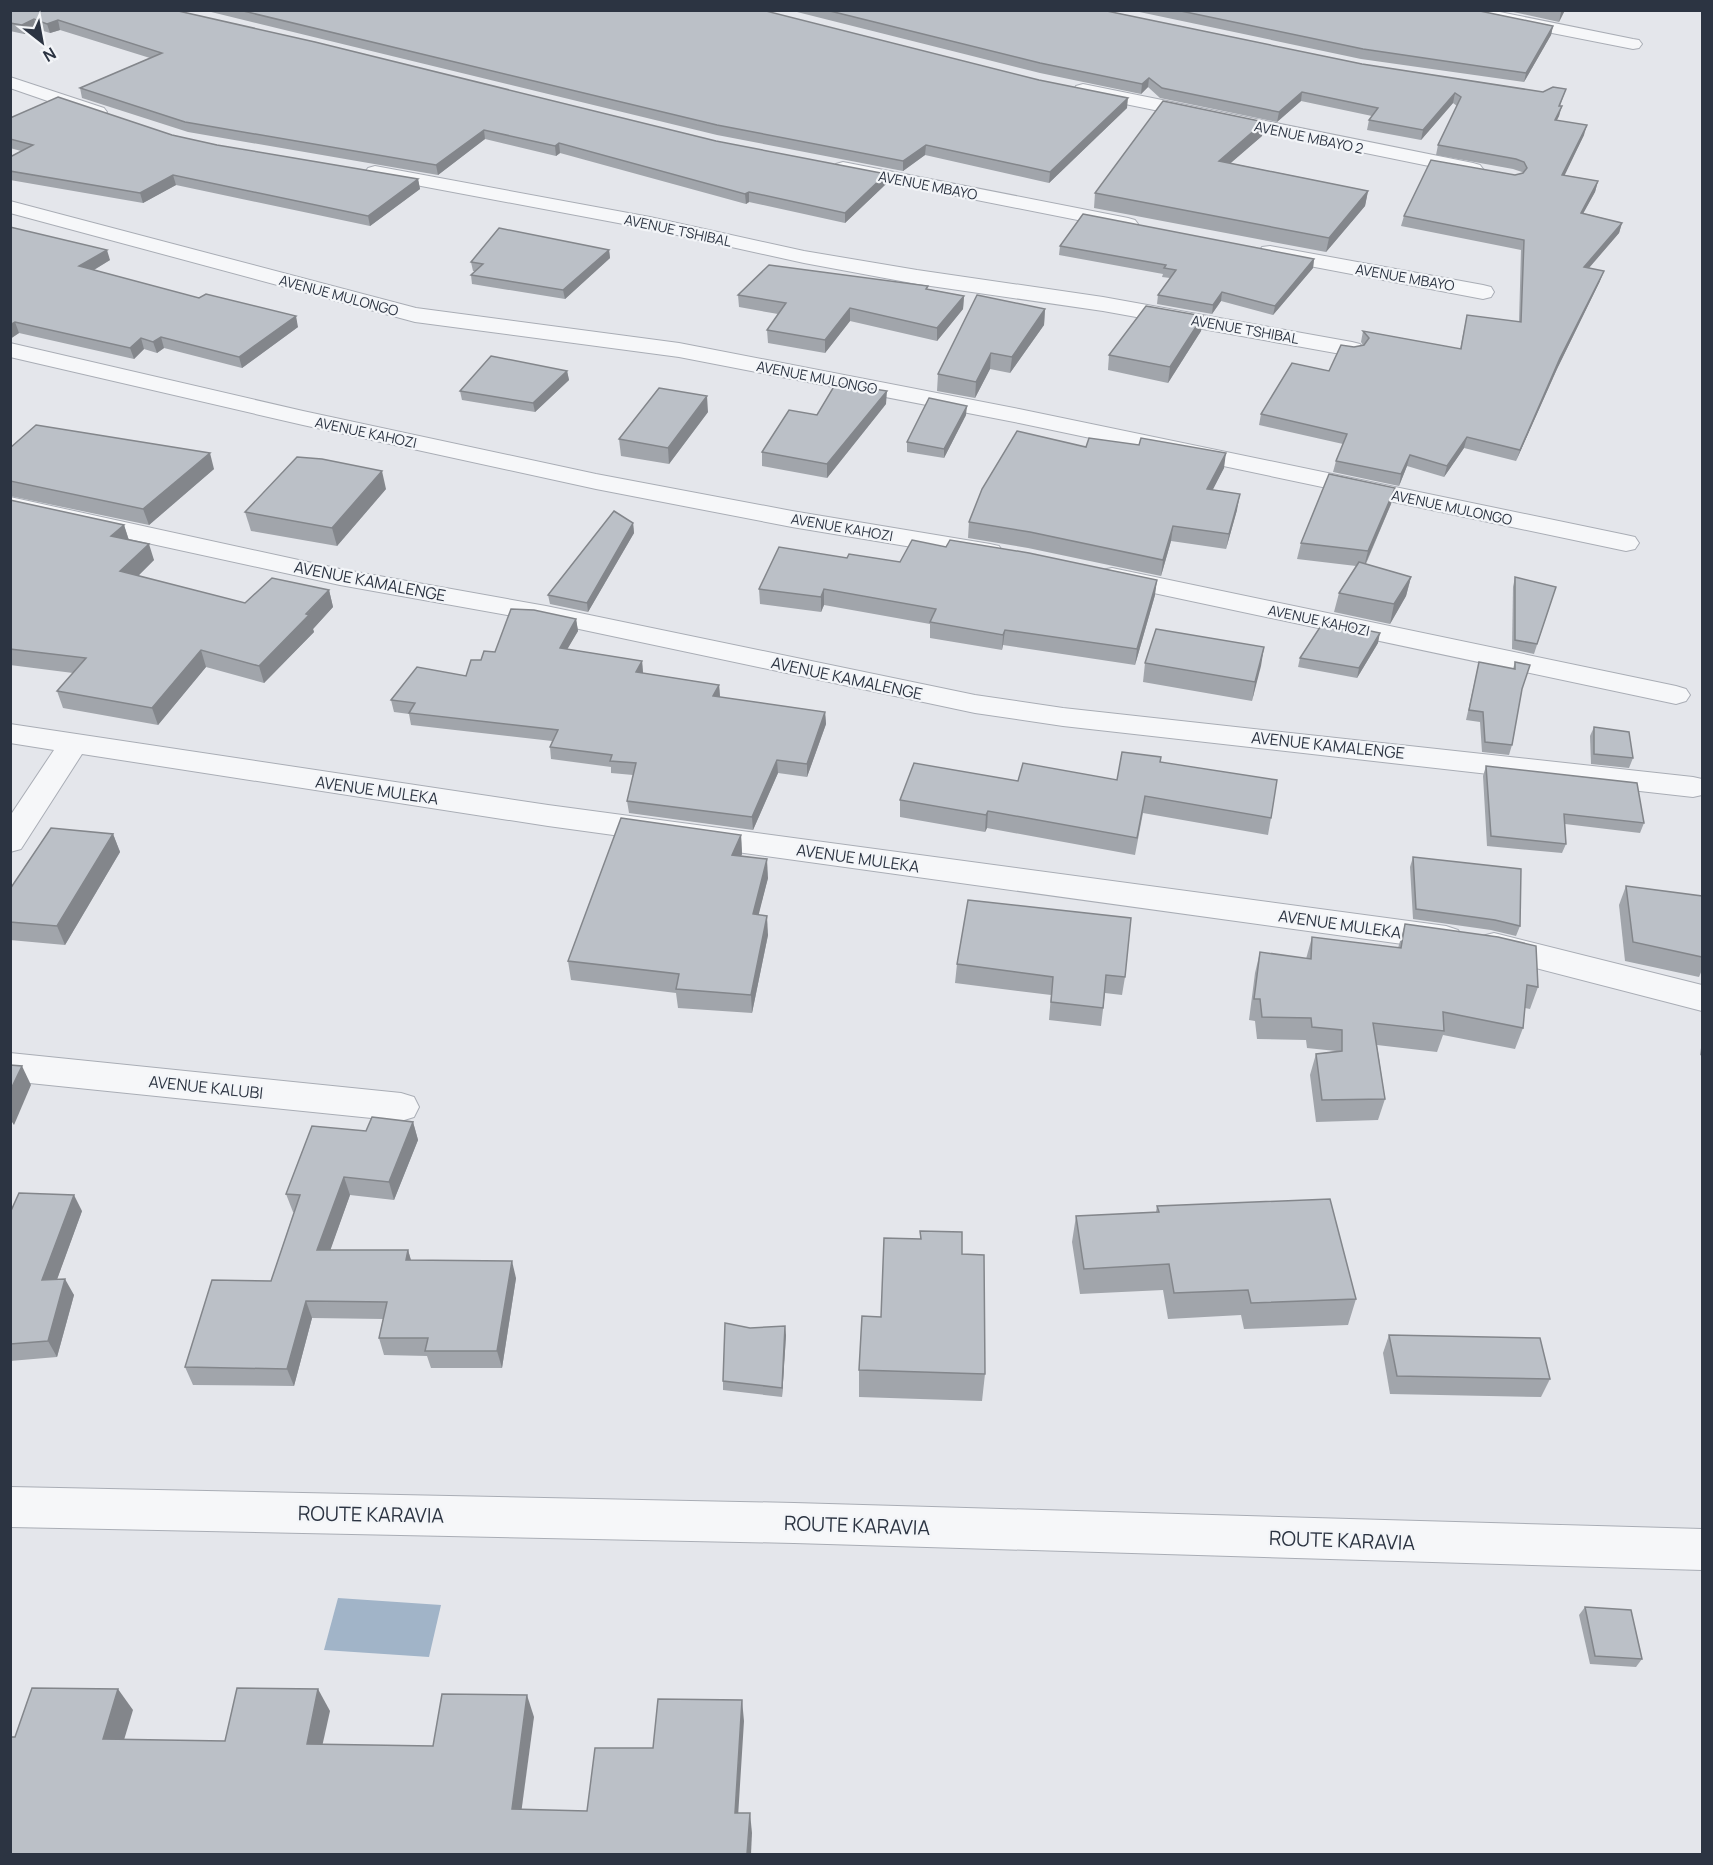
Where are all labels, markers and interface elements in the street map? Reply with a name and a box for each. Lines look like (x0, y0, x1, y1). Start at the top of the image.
north arrow (12, 12, 72, 72)
text: N (39, 42, 60, 67)
street label: AVENUE MBAYO 2 (1253, 116, 1365, 158)
street label: AVENUE MBAYO (877, 166, 979, 204)
street label: AVENUE TSHIBAL (623, 209, 733, 251)
street label: AVENUE MBAYO (1354, 259, 1456, 295)
street label: AVENUE MULONGO (277, 270, 401, 320)
street label: AVENUE TSHIBAL (1190, 310, 1300, 348)
street label: AVENUE MULONGO (755, 356, 879, 398)
street label: AVENUE KAHOZI (314, 412, 418, 452)
street label: AVENUE MULONGO (1390, 485, 1514, 529)
street label: AVENUE KAHOZI (790, 509, 894, 545)
street label: AVENUE KAMALENGE (292, 555, 448, 607)
street label: AVENUE KAHOZI (1267, 600, 1371, 640)
street label: AVENUE KAMALENGE (769, 651, 925, 705)
street label: AVENUE KAMALENGE (1250, 726, 1406, 764)
street label: AVENUE MULEKA (314, 770, 440, 810)
street label: AVENUE MULEKA (795, 838, 921, 878)
street label: AVENUE MULEKA (1277, 904, 1403, 944)
street label: AVENUE KALUBI (148, 1070, 264, 1104)
street label: ROUTE KARAVIA (298, 1499, 445, 1529)
street label: ROUTE KARAVIA (783, 1509, 931, 1541)
street label: ROUTE KARAVIA (1268, 1524, 1416, 1556)

